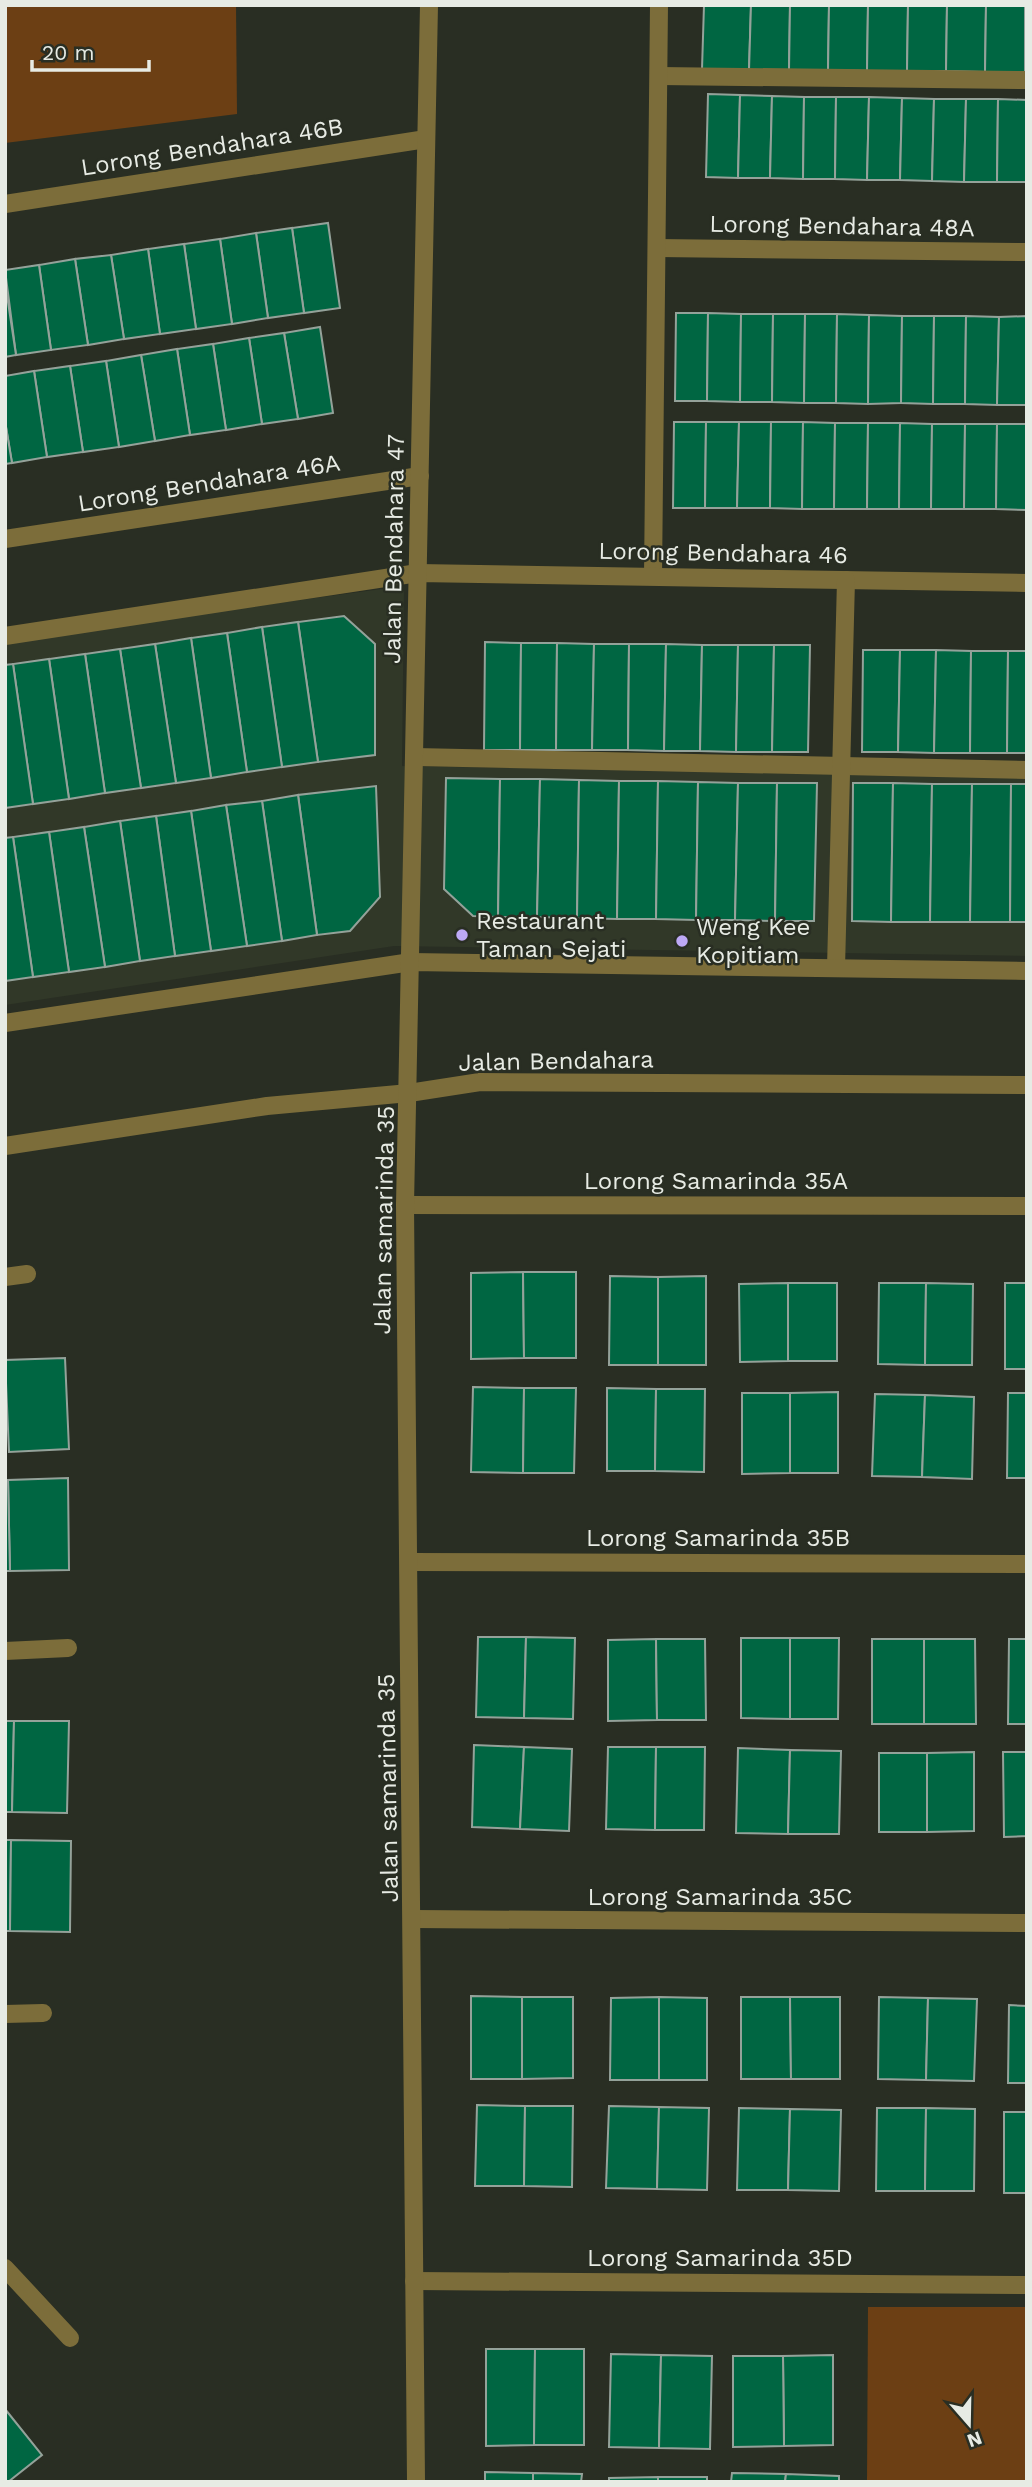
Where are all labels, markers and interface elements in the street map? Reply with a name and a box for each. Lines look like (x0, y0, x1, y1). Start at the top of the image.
scale bar (32, 28, 149, 72)
text: 20 m (42, 40, 94, 65)
street label: Lorong Bendahara 46B (79, 112, 345, 182)
street label: Lorong Bendahara 48A (709, 210, 975, 242)
street label: Jalan Bendahara 47 (378, 434, 410, 664)
street label: Lorong Bendahara 46A (76, 448, 342, 518)
street label: Lorong Bendahara 46 (598, 537, 848, 569)
place label: Restaurant Taman Sejati (476, 907, 626, 963)
place label: Weng Kee Kopitiam (696, 913, 810, 969)
marker: Restaurant Taman Sejati (454, 927, 470, 943)
marker: Weng Kee Kopitiam (674, 933, 690, 949)
street label: Jalan Bendahara (458, 1045, 654, 1077)
street label: Jalan samarinda 35 (368, 1105, 400, 1335)
street label: Lorong Samarinda 35A (584, 1167, 848, 1195)
street label: Lorong Samarinda 35B (586, 1524, 850, 1552)
street label: Jalan samarinda 35 (372, 1673, 404, 1903)
street label: Lorong Samarinda 35C (588, 1883, 852, 1911)
street label: Lorong Samarinda 35D (587, 2244, 853, 2272)
north arrow (934, 2389, 1004, 2459)
text: N (964, 2426, 985, 2453)

